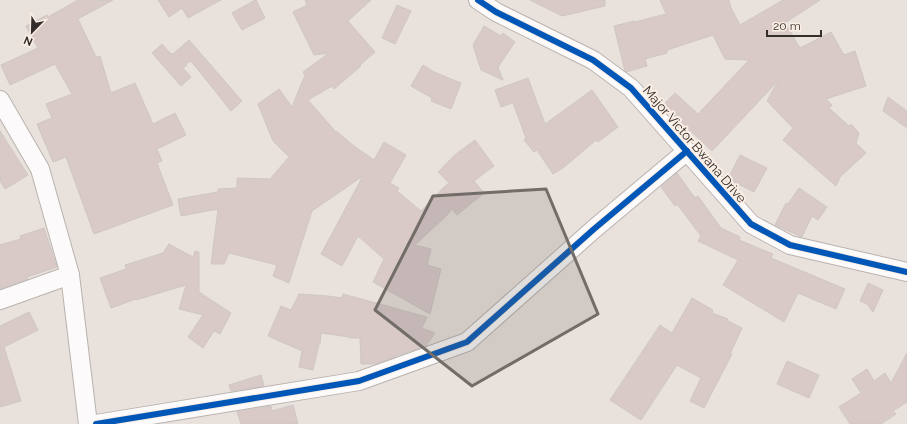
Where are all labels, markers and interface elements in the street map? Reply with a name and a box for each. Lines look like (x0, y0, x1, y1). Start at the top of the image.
north arrow (12, 12, 52, 52)
scale bar (767, 12, 821, 38)
text: 20 m (773, 19, 801, 33)
text: N (22, 33, 35, 48)
street label: Major Victor Bwana Drive (640, 83, 750, 206)

